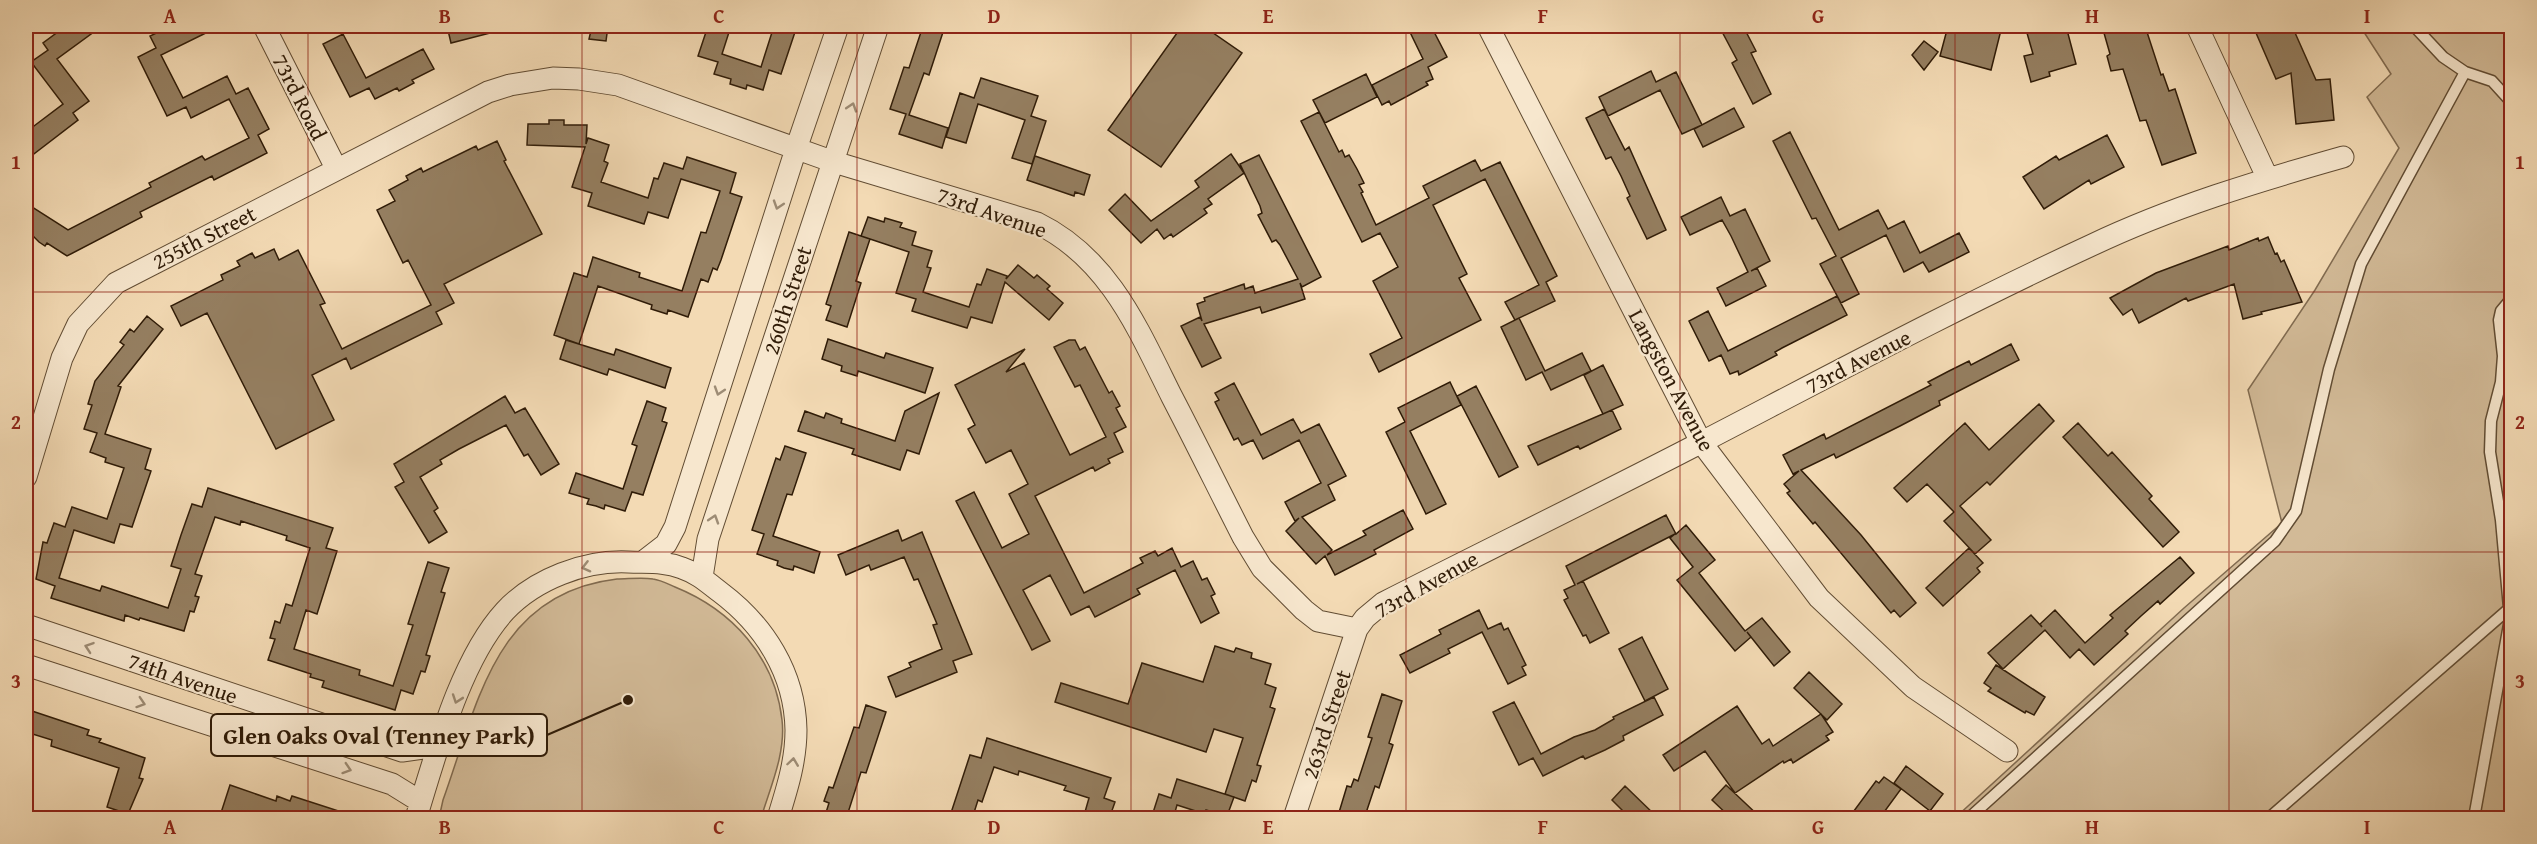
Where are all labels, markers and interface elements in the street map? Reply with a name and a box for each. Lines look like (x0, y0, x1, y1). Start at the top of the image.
text: A (164, 1, 177, 30)
text: B (439, 1, 451, 30)
text: C (713, 1, 725, 30)
text: D (987, 1, 1001, 30)
text: E (1263, 1, 1274, 30)
text: F (1538, 1, 1548, 30)
text: G (1812, 1, 1824, 30)
text: H (2085, 1, 2099, 30)
text: I (2364, 1, 2370, 30)
street label: 73rd Road (265, 48, 335, 146)
one-way arrow (844, 102, 857, 113)
text: 1 (11, 147, 21, 176)
text: 1 (2515, 147, 2525, 176)
street label: 73rd Avenue (933, 178, 1051, 246)
street label: 255th Street (147, 197, 262, 277)
one-way arrow (773, 199, 785, 210)
street label: 260th Street (754, 241, 820, 358)
street label: Langston Avenue (1621, 303, 1723, 457)
street label: 73rd Avenue (1800, 321, 1916, 401)
one-way arrow (713, 385, 726, 396)
text: 2 (11, 407, 21, 436)
text: 2 (2515, 407, 2525, 436)
one-way arrow (707, 515, 720, 525)
street label: 73rd Avenue (1368, 542, 1484, 626)
one-way arrow (582, 559, 592, 572)
one-way arrow (84, 641, 95, 654)
street label: 74th Avenue (124, 644, 242, 712)
street label: 263rd Street (1293, 665, 1359, 783)
text: 3 (11, 666, 21, 695)
text: 3 (2515, 666, 2525, 695)
one-way arrow (451, 693, 464, 704)
one-way arrow (135, 695, 146, 708)
callout: Glen Oaks Oval (Tenney Park) (211, 714, 547, 756)
text: Glen Oaks Oval (Tenney Park) (223, 718, 535, 753)
one-way arrow (786, 758, 798, 767)
one-way arrow (341, 762, 352, 774)
text: A (164, 812, 177, 841)
text: B (439, 812, 451, 841)
text: C (713, 812, 725, 841)
text: D (987, 812, 1001, 841)
text: E (1263, 812, 1274, 841)
text: F (1538, 812, 1548, 841)
text: G (1812, 812, 1824, 841)
text: H (2085, 812, 2099, 841)
text: I (2364, 812, 2370, 841)

